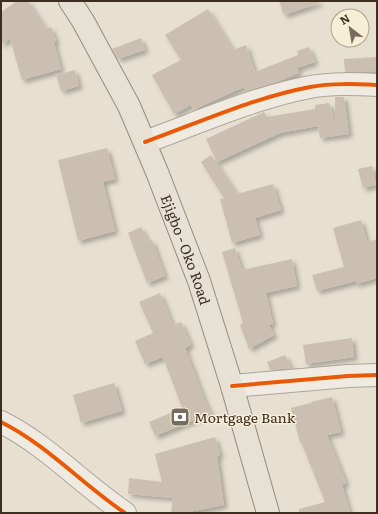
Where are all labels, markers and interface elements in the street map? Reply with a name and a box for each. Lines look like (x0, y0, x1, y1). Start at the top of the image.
north arrow (330, 8, 370, 48)
text: N (336, 9, 352, 28)
street label: Ejigbo - Oko Road (156, 191, 216, 308)
bank icon: Mortgage Bank (169, 406, 191, 428)
place label: Mortgage Bank (194, 407, 296, 427)

